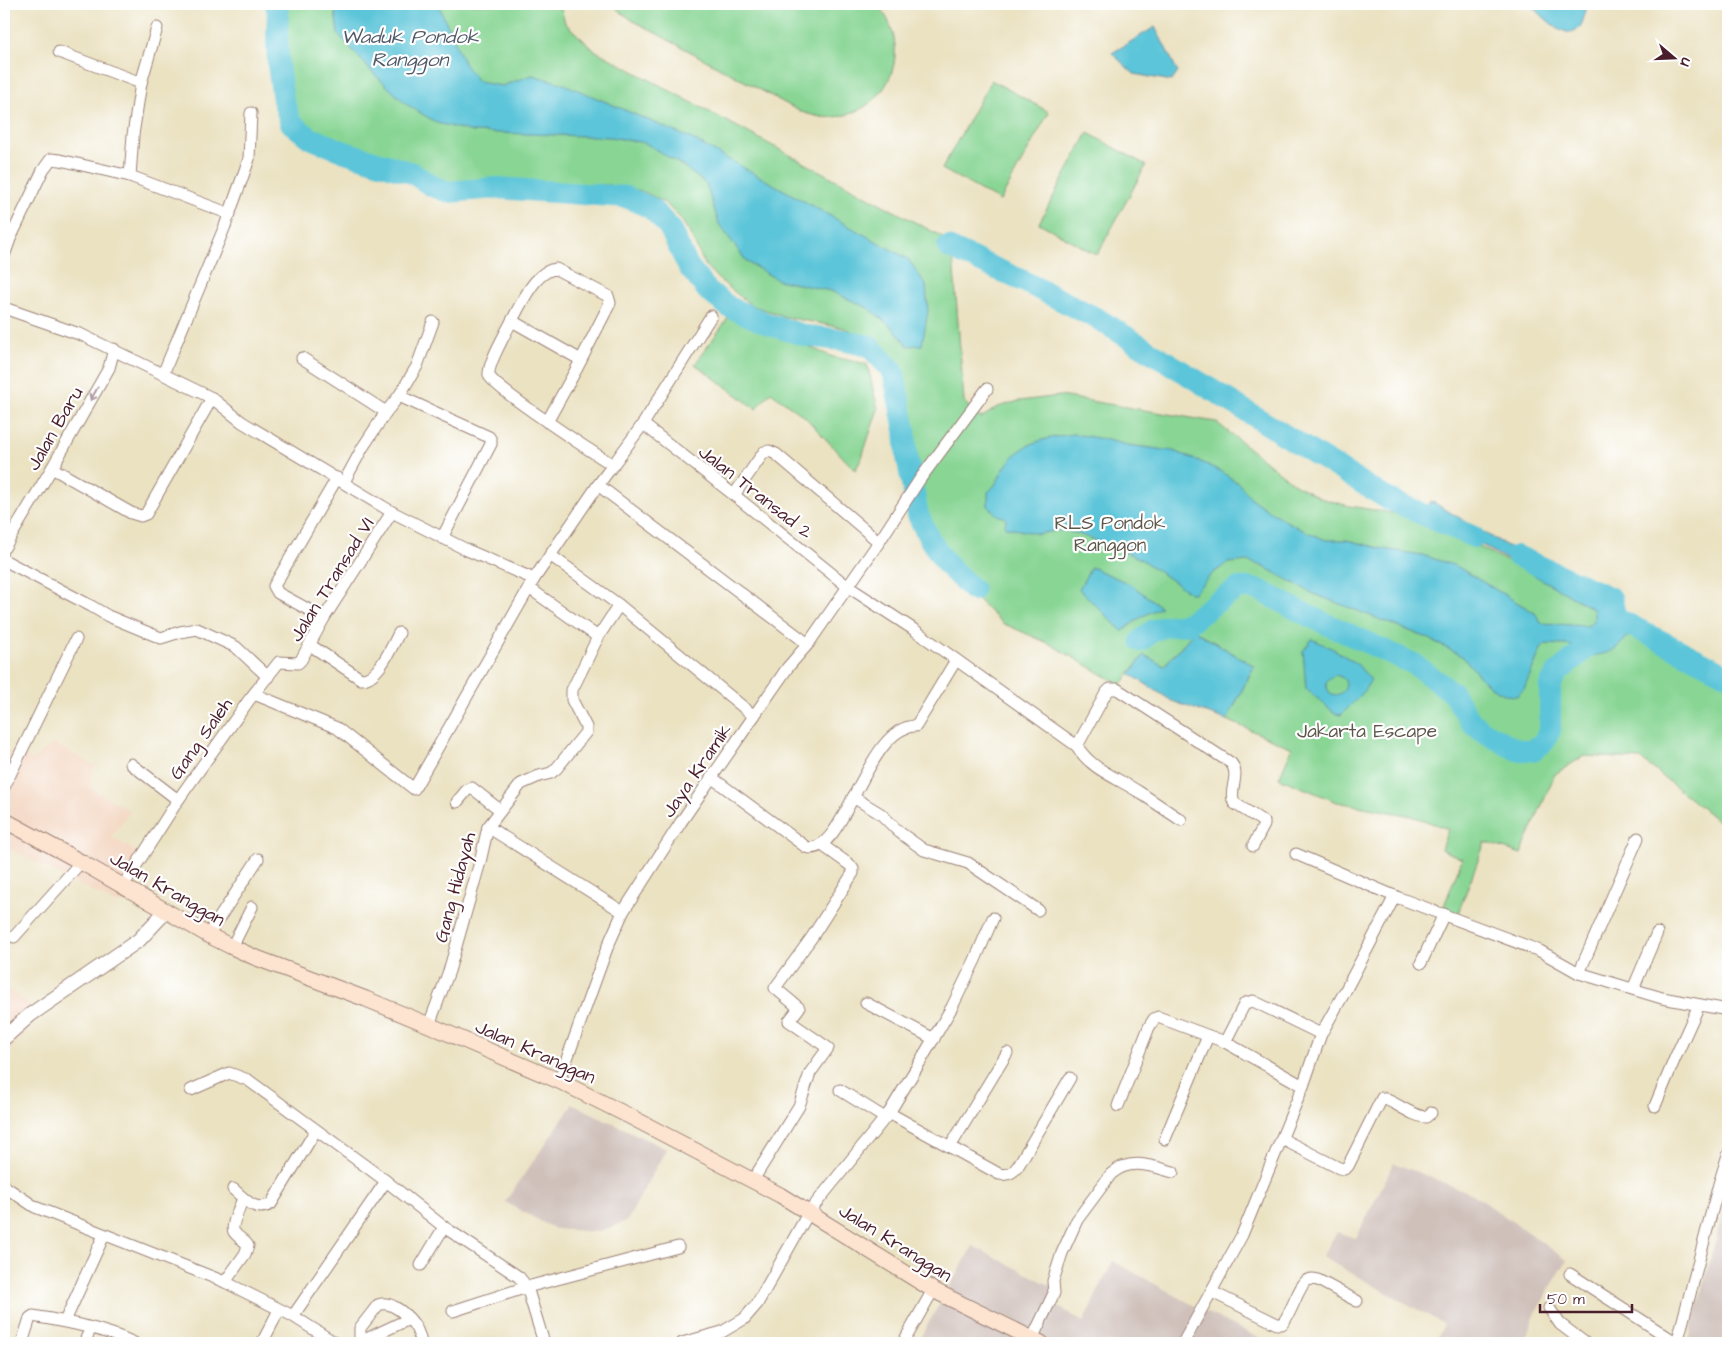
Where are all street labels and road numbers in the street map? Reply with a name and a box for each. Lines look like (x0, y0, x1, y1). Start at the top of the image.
street label: Jalan Baru (20, 382, 90, 476)
street label: Jalan Transad 2 (692, 439, 818, 545)
street label: Jalan Transad VI (283, 512, 381, 647)
street label: Gang Saleh (163, 692, 240, 786)
street label: Jaya Kramik (656, 718, 740, 824)
street label: Gang Hidayah (428, 829, 484, 946)
street label: Jalan Kranggan (104, 845, 230, 934)
street label: Jalan Kranggan (470, 1014, 600, 1092)
street label: Jalan Kranggan (833, 1198, 957, 1290)

